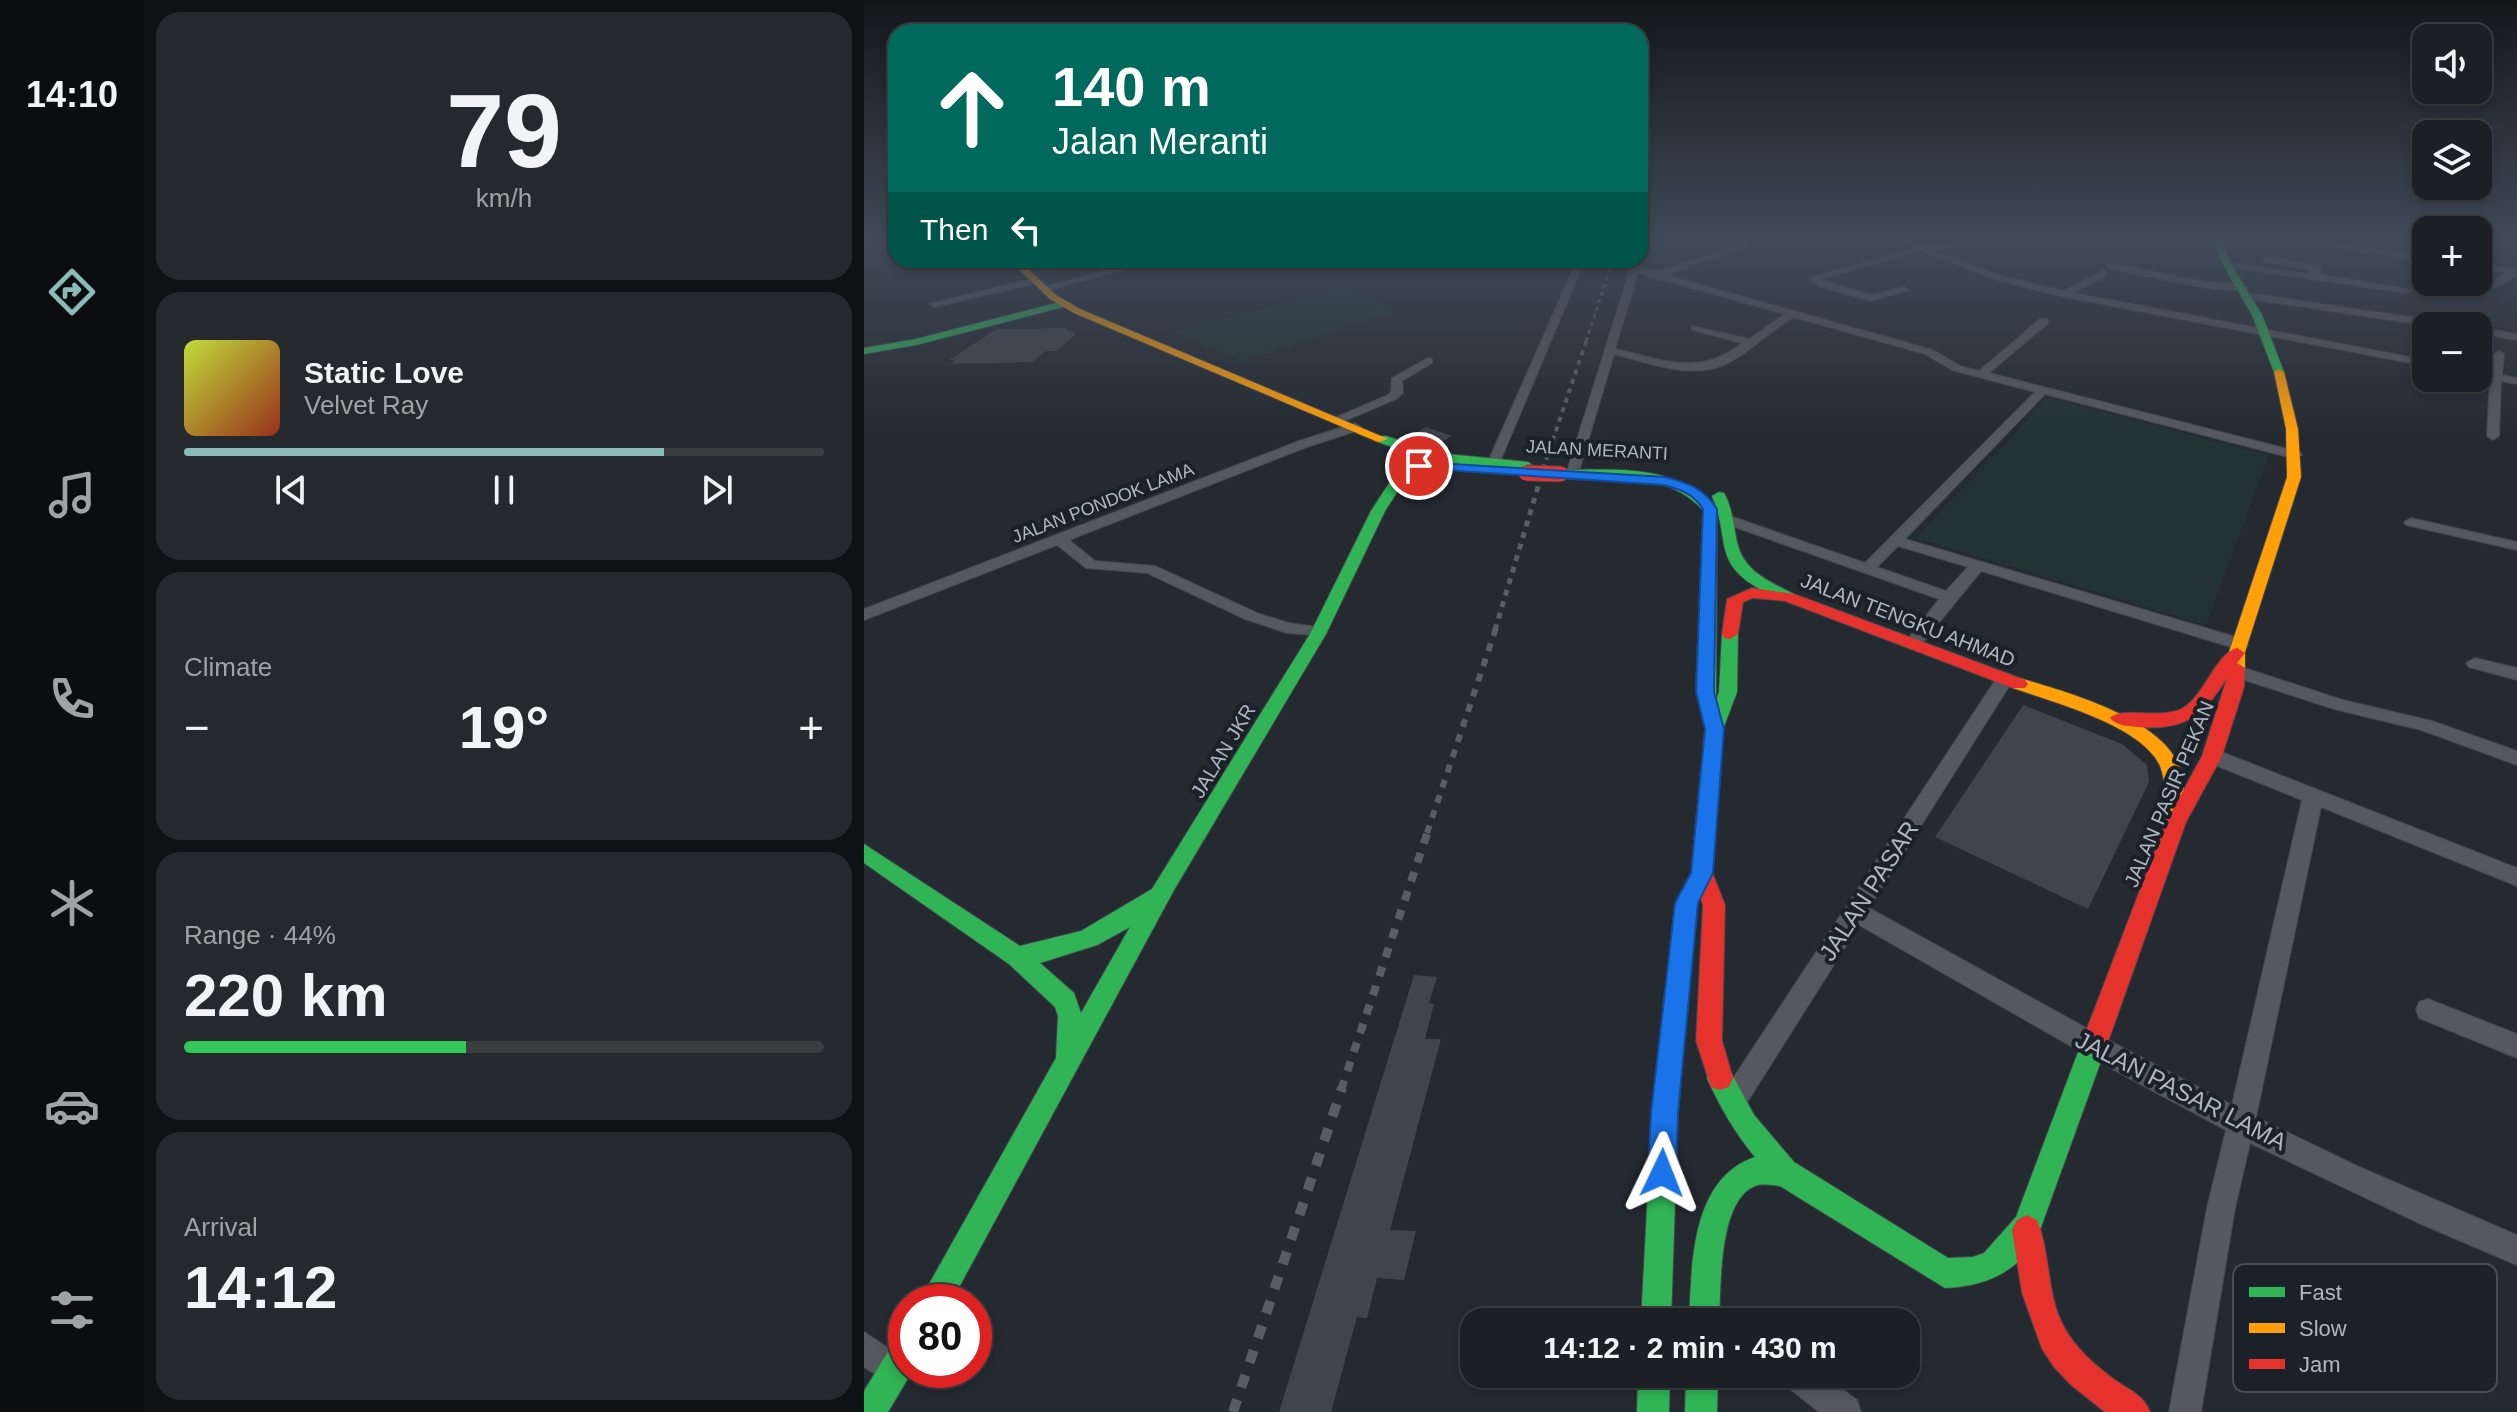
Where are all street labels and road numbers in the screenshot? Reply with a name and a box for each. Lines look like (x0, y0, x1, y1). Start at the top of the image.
street label: JALAN MERANTI (1526, 436, 1668, 464)
street label: JALAN PONDOK LAMA (1009, 459, 1197, 547)
street label: JALAN TENGKU AHMAD (1798, 569, 2018, 671)
street label: JALAN PASIR PEKAN (2120, 698, 2218, 890)
street label: JALAN JKR (1186, 700, 1260, 802)
street label: JALAN PASAR (1813, 816, 1924, 966)
street label: JALAN PASAR LAMA (2071, 1026, 2291, 1155)

